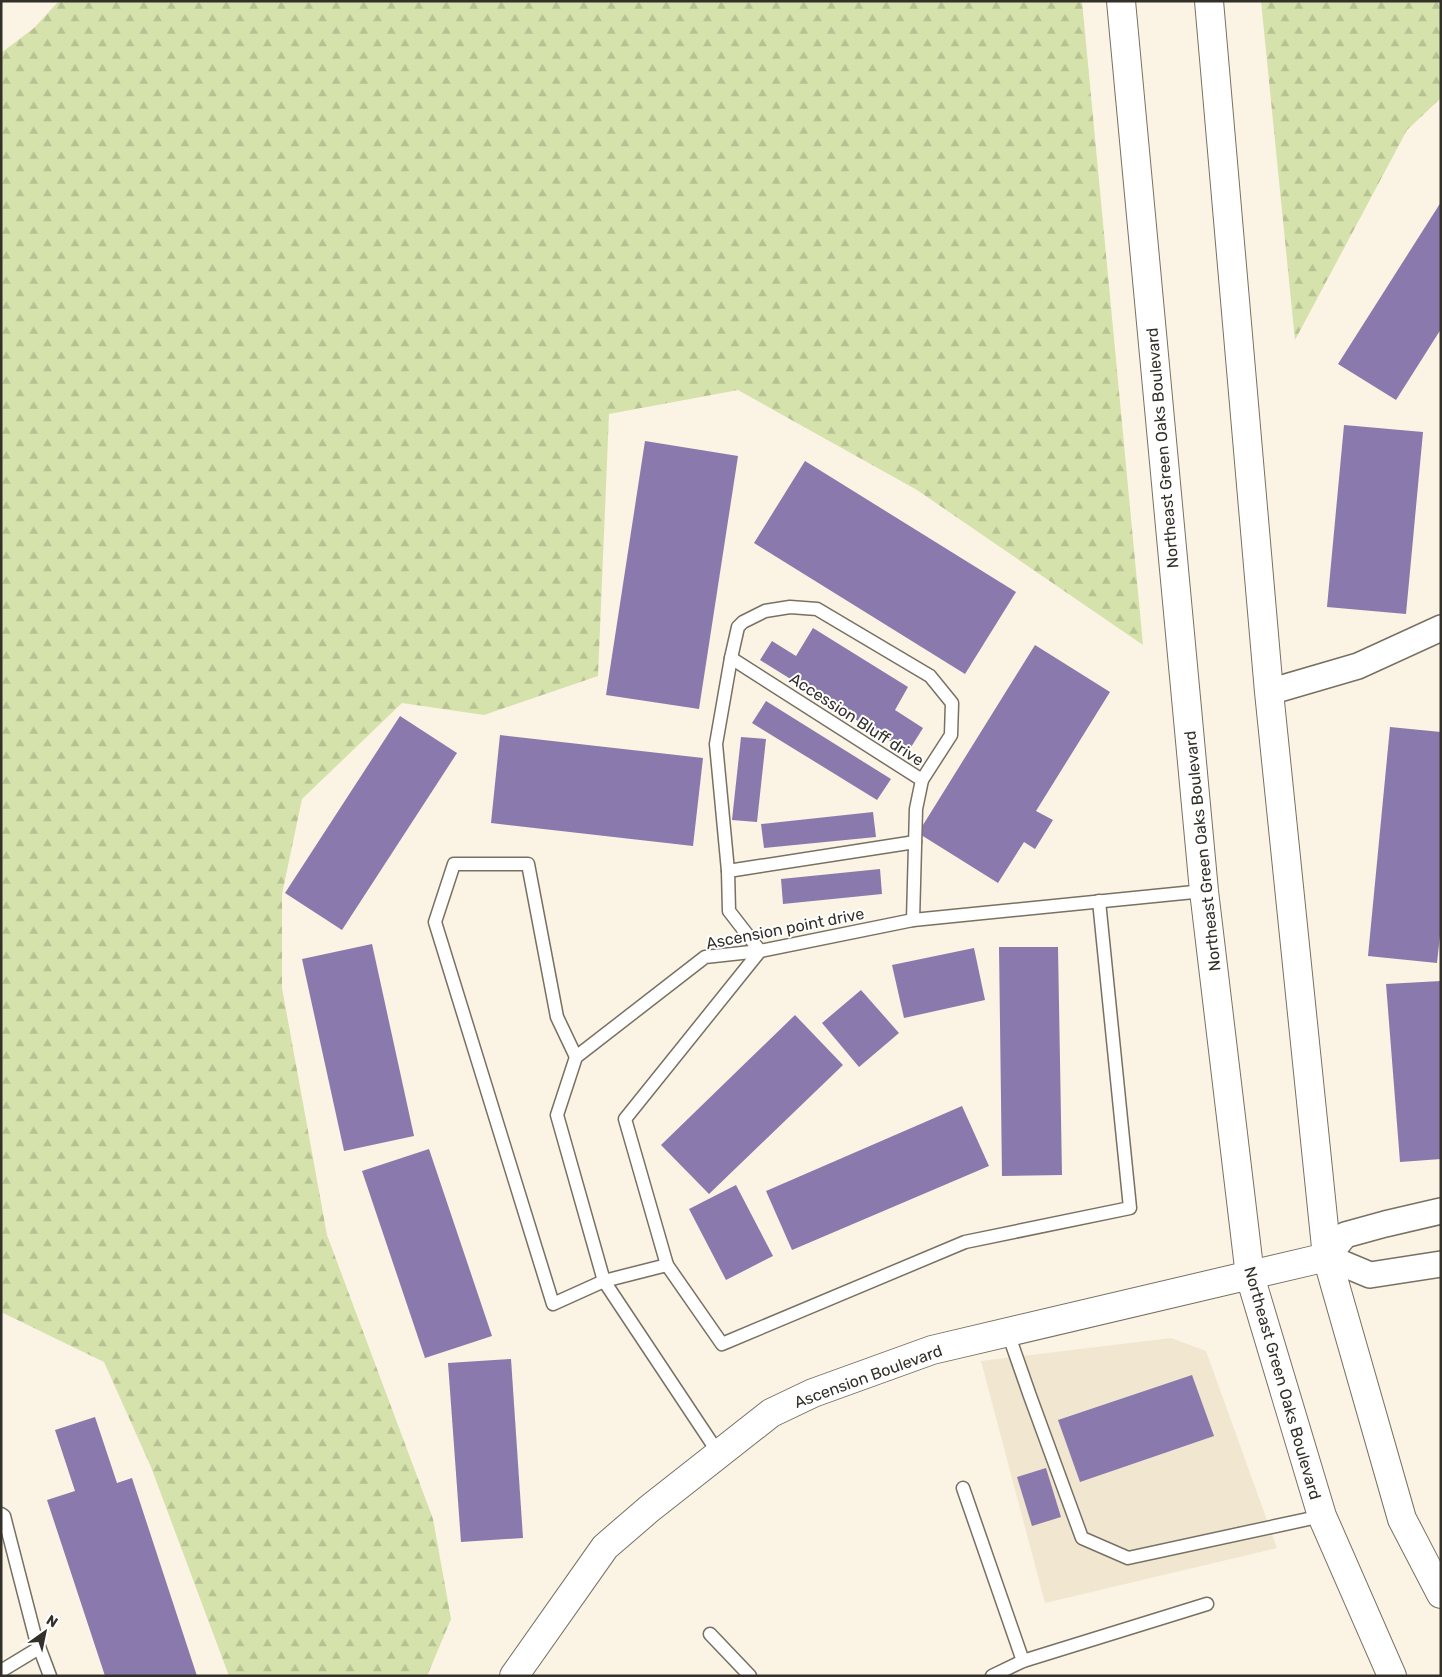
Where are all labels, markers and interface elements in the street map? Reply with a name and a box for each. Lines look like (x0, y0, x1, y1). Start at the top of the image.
street label: Northeast Green Oaks Boulevard (1143, 327, 1182, 569)
street label: Accession Bluff drive (786, 669, 927, 770)
street label: Northeast Green Oaks Boulevard (1180, 730, 1225, 972)
street label: Ascension point drive (704, 904, 866, 953)
street label: Northeast Green Oaks Boulevard (1240, 1264, 1325, 1502)
street label: Ascension Boulevard (792, 1341, 945, 1412)
north arrow (20, 1607, 70, 1657)
text: N (43, 1612, 61, 1631)

